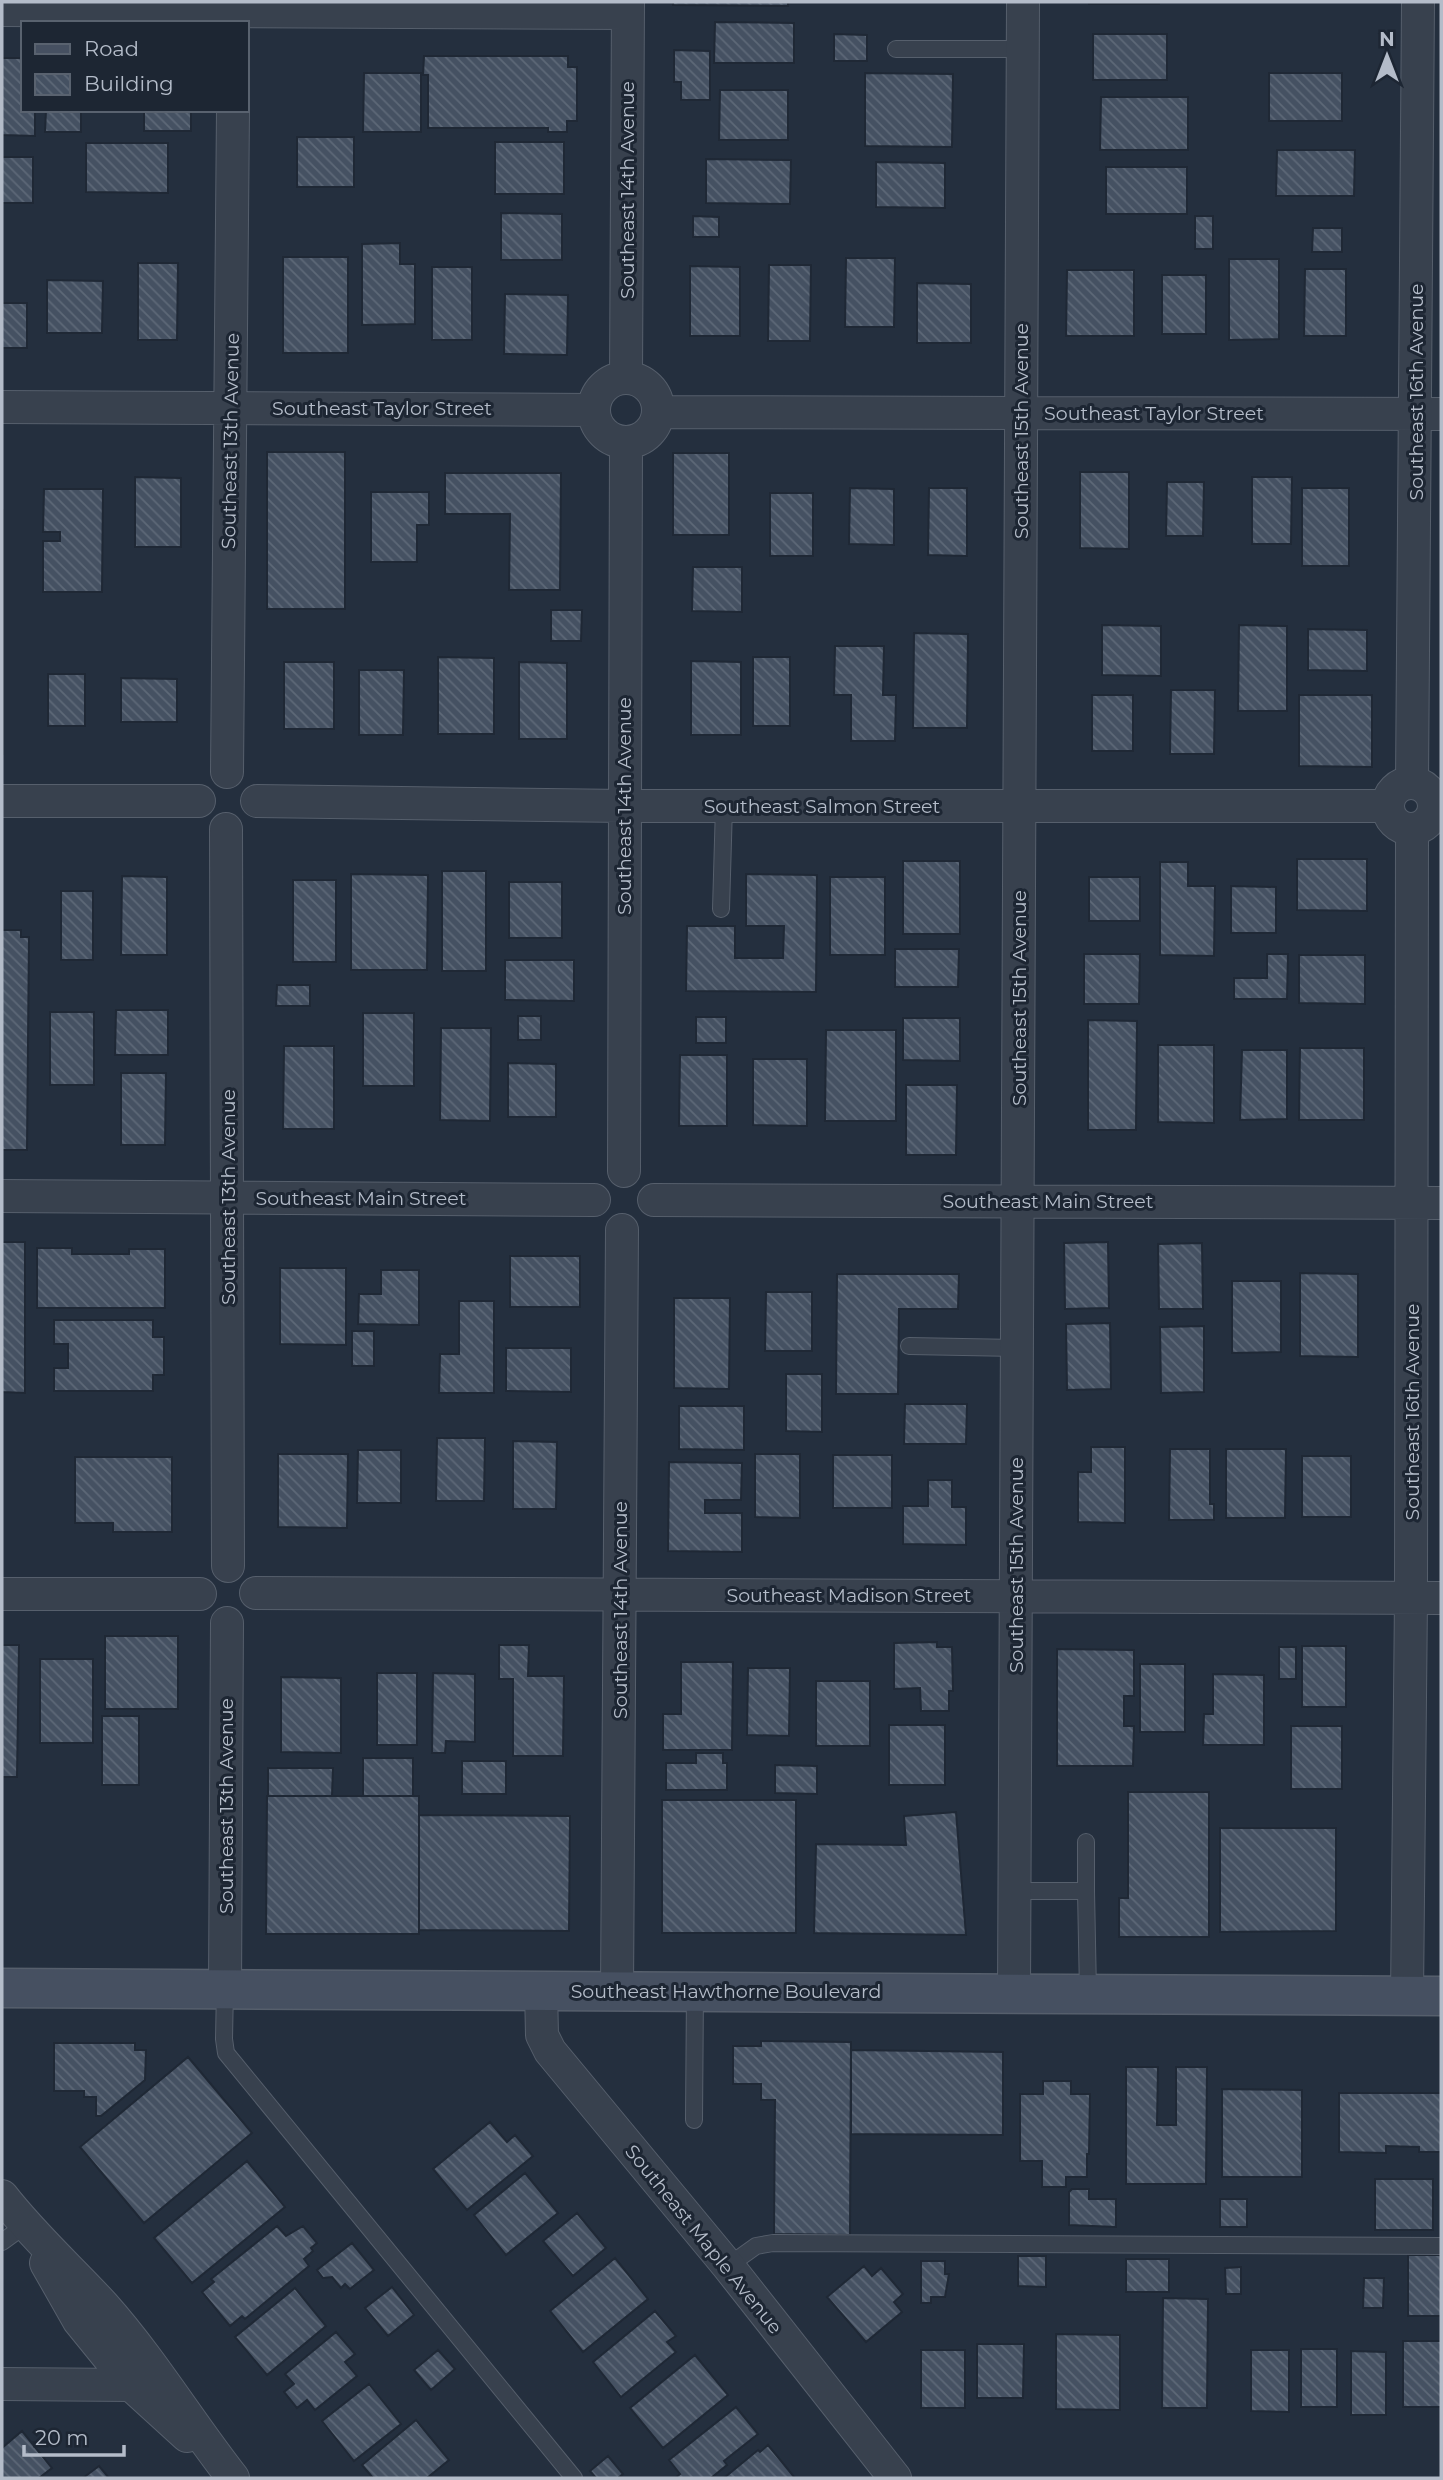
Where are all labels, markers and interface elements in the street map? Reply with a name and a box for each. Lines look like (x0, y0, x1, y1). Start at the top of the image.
legend (21, 21, 248, 112)
north arrow (1352, 21, 1422, 91)
text: N (1379, 28, 1395, 51)
text: Road (84, 36, 139, 61)
text: Building (84, 71, 174, 96)
street label: Southeast 14th Avenue (616, 81, 639, 299)
street label: Southeast 16th Avenue (1405, 284, 1428, 500)
street label: Southeast 15th Avenue (1010, 323, 1033, 539)
street label: Southeast 13th Avenue (217, 333, 244, 549)
street label: Southeast Taylor Street (272, 397, 492, 420)
street label: Southeast Taylor Street (1044, 402, 1264, 425)
street label: Southeast 14th Avenue (613, 697, 636, 915)
street label: Southeast Salmon Street (704, 795, 941, 818)
street label: Southeast 15th Avenue (1008, 890, 1031, 1106)
street label: Southeast 13th Avenue (217, 1089, 240, 1305)
street label: Southeast Main Street (255, 1187, 467, 1210)
street label: Southeast Main Street (942, 1190, 1154, 1213)
street label: Southeast 16th Avenue (1401, 1304, 1424, 1520)
street label: Southeast 15th Avenue (1005, 1457, 1028, 1673)
street label: Southeast 14th Avenue (609, 1501, 632, 1719)
street label: Southeast Madison Street (726, 1584, 972, 1607)
street label: Southeast 13th Avenue (215, 1698, 238, 1914)
street label: Southeast Hawthorne Boulevard (571, 1980, 881, 2003)
street label: Southeast Maple Avenue (620, 2140, 787, 2339)
scale bar (24, 2414, 124, 2458)
text: 20 m (35, 2425, 89, 2450)

